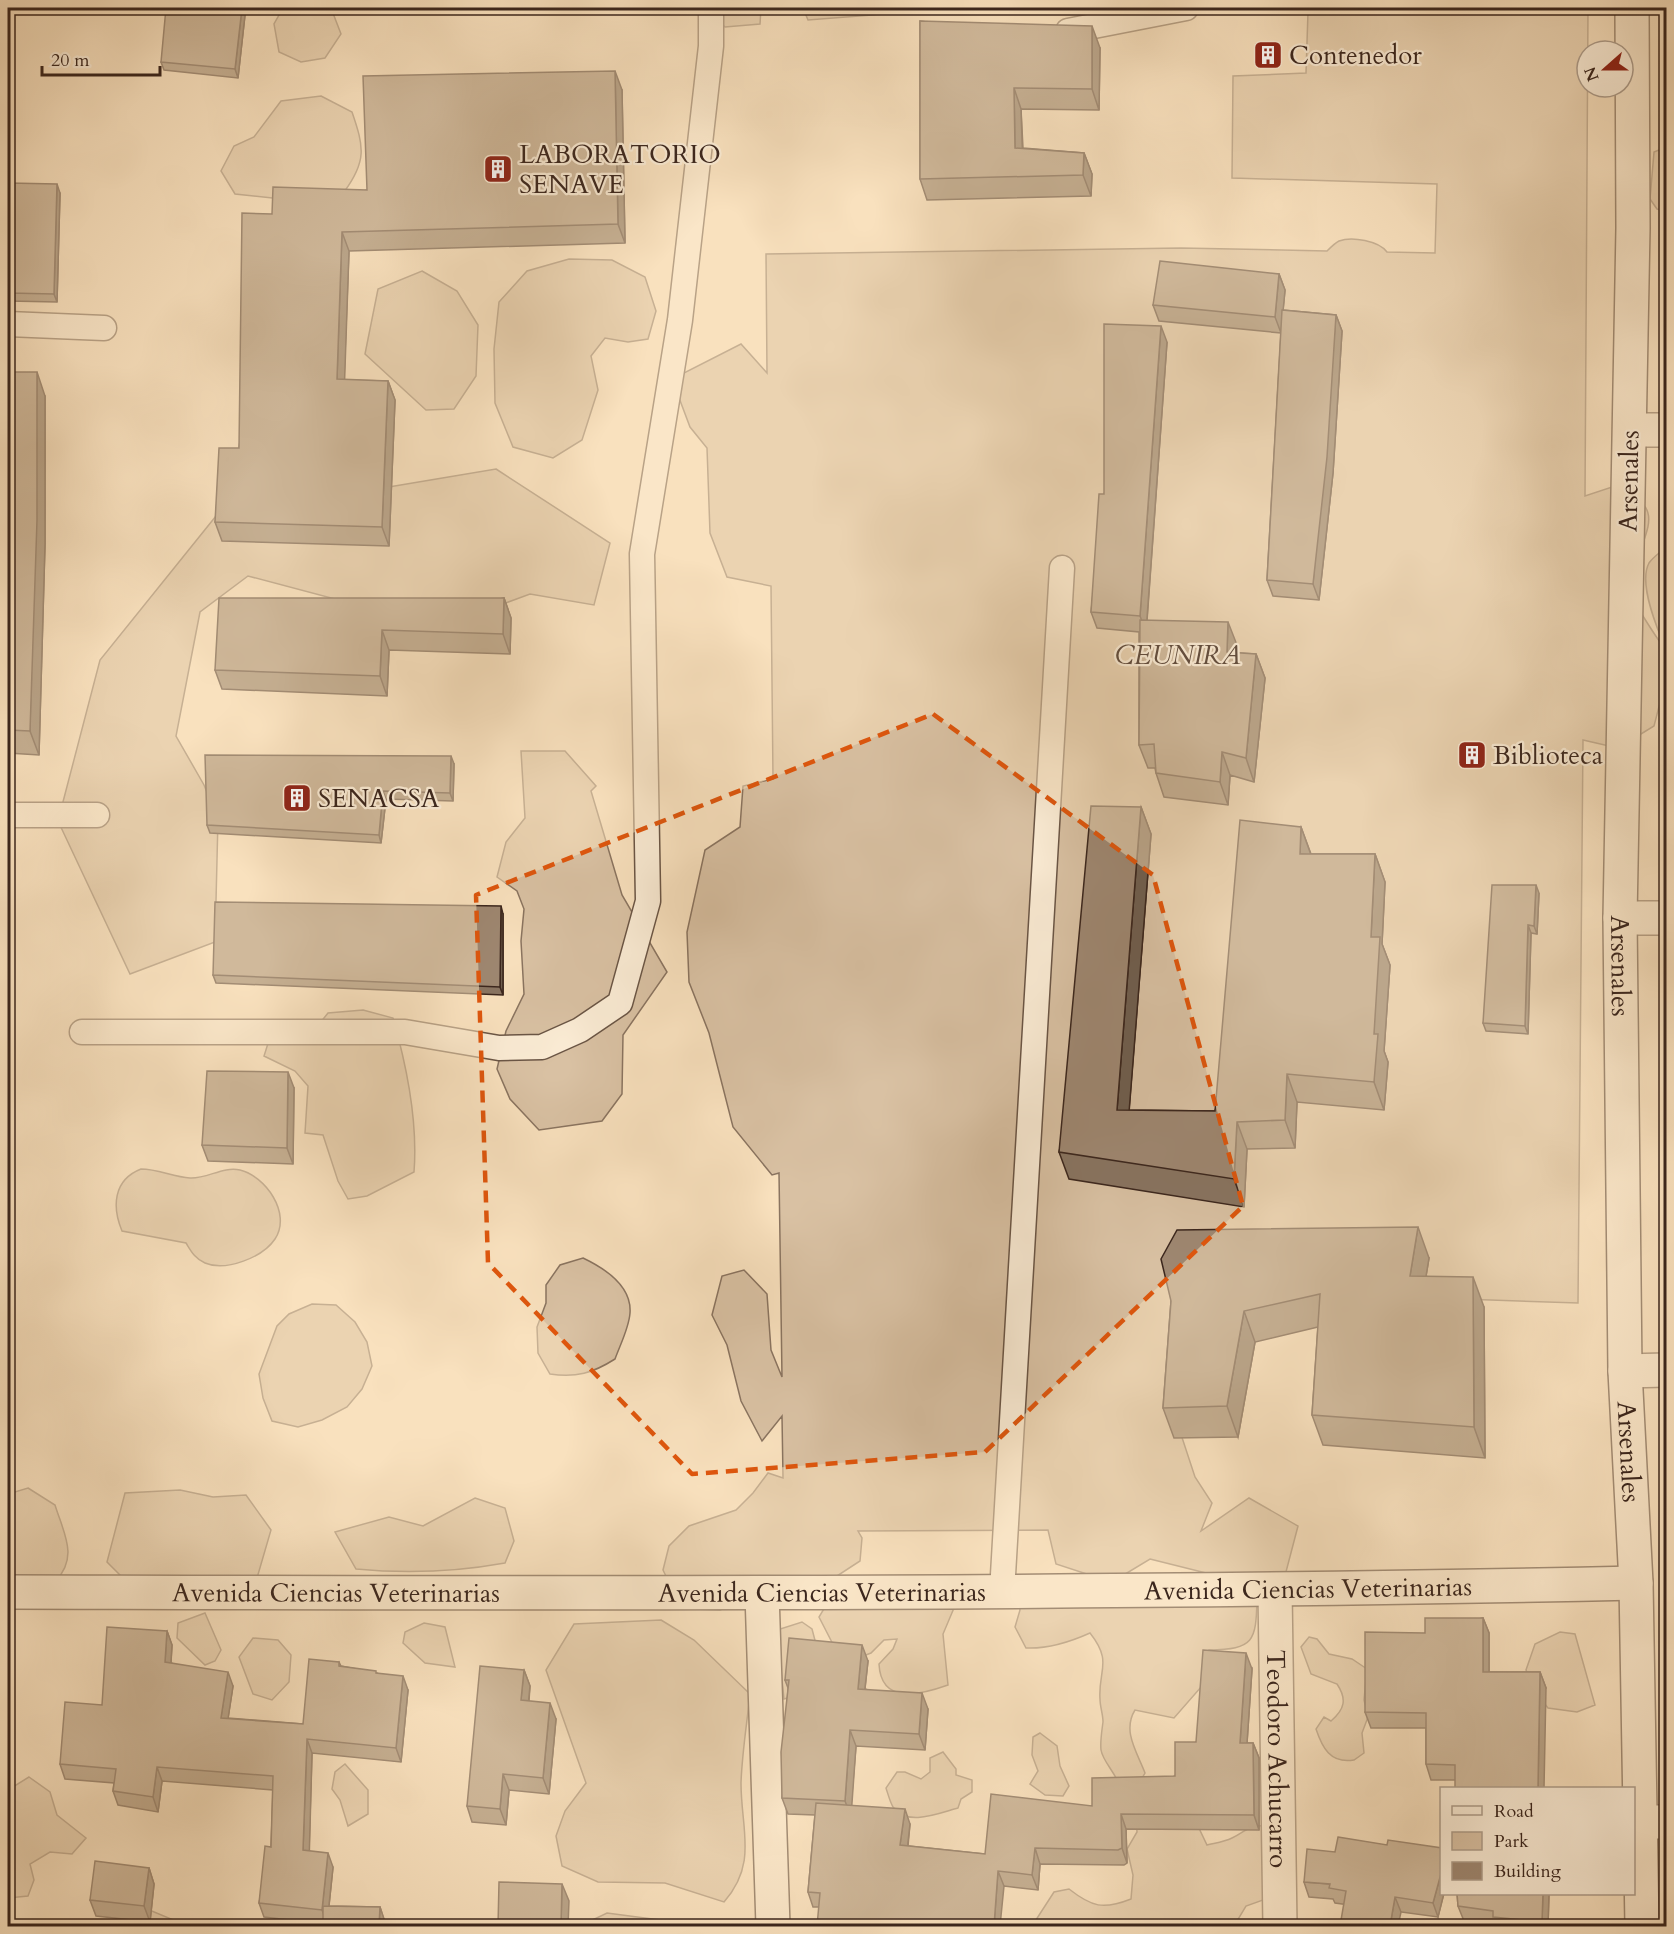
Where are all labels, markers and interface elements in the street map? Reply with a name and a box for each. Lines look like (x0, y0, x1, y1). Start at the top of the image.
place label: Contenedor (1289, 38, 1422, 73)
scale bar (42, 39, 160, 77)
building icon: Contenedor (1252, 39, 1284, 71)
north arrow (1575, 39, 1635, 99)
text: 20 m (51, 48, 90, 73)
text: N (1579, 63, 1605, 84)
place label: LABORATORIO SENAVE (519, 137, 721, 202)
building icon: LABORATORIO SENAVE (482, 153, 514, 185)
street label: Arsenales (1611, 430, 1647, 532)
park label: CEUNIRA (1115, 638, 1241, 673)
place label: Biblioteca (1493, 738, 1603, 773)
building icon: Biblioteca (1456, 739, 1488, 771)
place label: SENACSA (318, 781, 440, 816)
building icon: SENACSA (281, 782, 313, 814)
street label: Arsenales (1602, 915, 1639, 1017)
street label: Arsenales (1609, 1400, 1649, 1503)
street label: Avenida Ciencias Veterinarias (1144, 1569, 1472, 1608)
street label: Avenida Ciencias Veterinarias (658, 1574, 986, 1610)
street label: Avenida Ciencias Veterinarias (172, 1575, 500, 1610)
street label: Teodoro Achucarro (1258, 1650, 1297, 1868)
legend (1440, 1787, 1635, 1895)
text: Road (1494, 1799, 1534, 1824)
text: Park (1494, 1829, 1529, 1854)
text: Building (1494, 1859, 1562, 1884)

